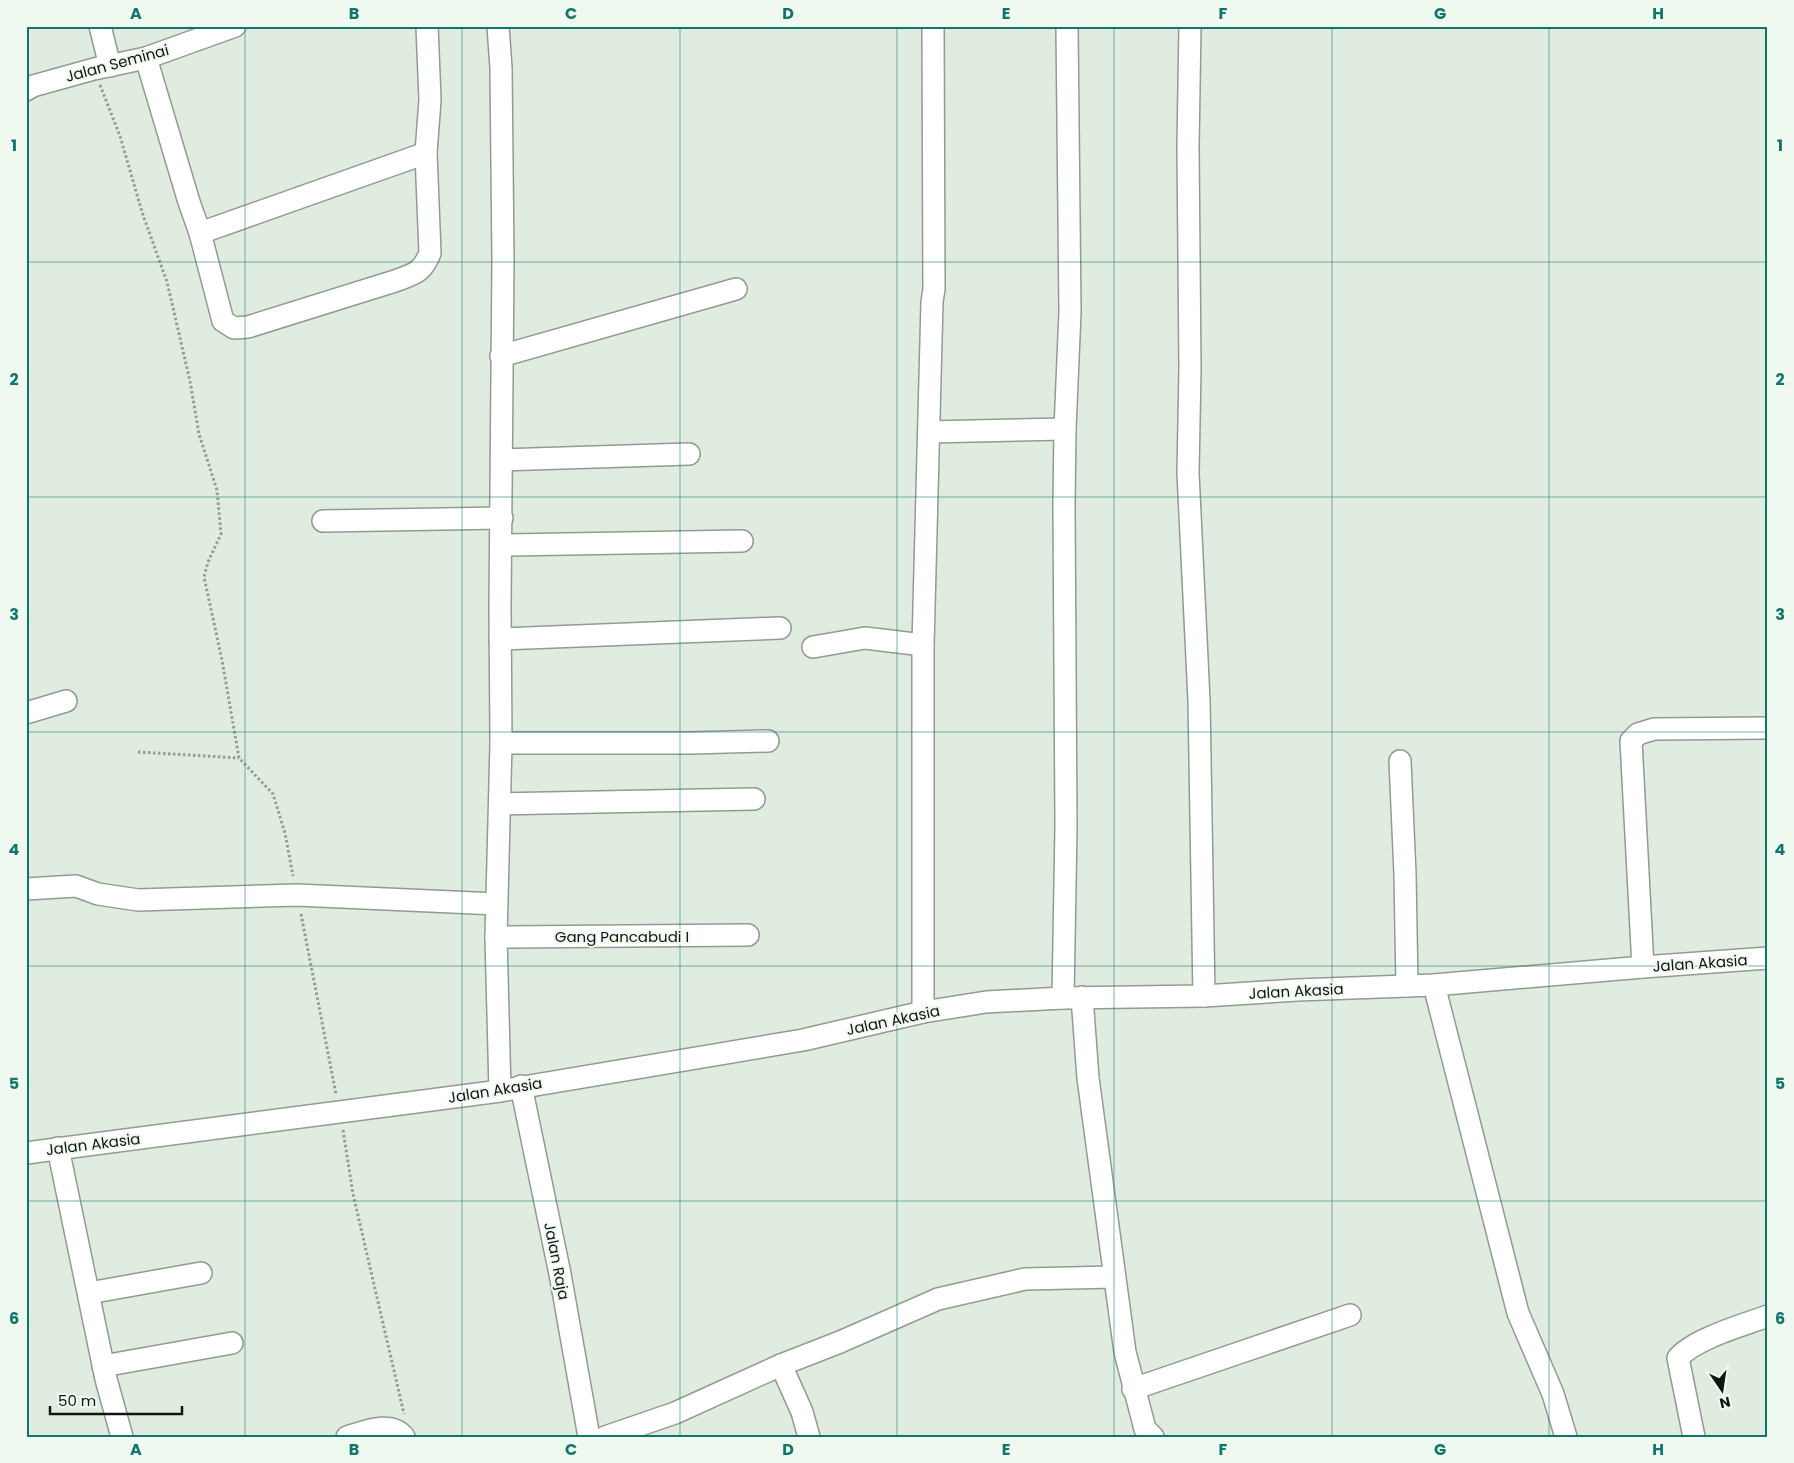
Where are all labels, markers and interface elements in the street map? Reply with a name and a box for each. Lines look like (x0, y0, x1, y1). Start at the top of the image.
text: A (130, 2, 142, 25)
text: B (349, 2, 359, 25)
text: C (565, 2, 577, 25)
text: D (782, 2, 794, 25)
text: E (1002, 2, 1010, 25)
text: F (1219, 2, 1228, 25)
text: G (1434, 2, 1446, 25)
text: H (1652, 2, 1664, 25)
street label: Jalan Seminai (63, 39, 171, 87)
text: 1 (11, 134, 17, 157)
text: 1 (1777, 134, 1783, 157)
text: 2 (9, 368, 19, 391)
text: 2 (1775, 368, 1785, 391)
text: 3 (9, 603, 19, 626)
text: 3 (1775, 603, 1785, 626)
text: 4 (9, 838, 20, 861)
text: 4 (1775, 838, 1786, 861)
street label: Gang Pancabudi I (555, 926, 689, 947)
street label: Jalan Akasia (1652, 949, 1748, 977)
street label: Jalan Akasia (1248, 978, 1344, 1004)
street label: Jalan Akasia (844, 1000, 942, 1040)
text: 5 (9, 1072, 19, 1095)
street label: Jalan Akasia (446, 1072, 544, 1108)
text: 5 (1775, 1072, 1785, 1095)
street label: Jalan Akasia (44, 1128, 142, 1160)
street label: Jalan Raja (539, 1220, 575, 1302)
text: 6 (9, 1307, 19, 1330)
text: 6 (1775, 1307, 1785, 1330)
north arrow (1696, 1366, 1746, 1416)
scale bar (50, 1383, 182, 1415)
text: 50 m (58, 1390, 96, 1411)
text: N (1718, 1392, 1732, 1414)
text: A (130, 1438, 142, 1461)
text: B (349, 1438, 359, 1461)
text: C (565, 1438, 577, 1461)
text: D (782, 1438, 794, 1461)
text: E (1002, 1438, 1010, 1461)
text: F (1219, 1438, 1228, 1461)
text: G (1434, 1438, 1446, 1461)
text: H (1652, 1438, 1664, 1461)

